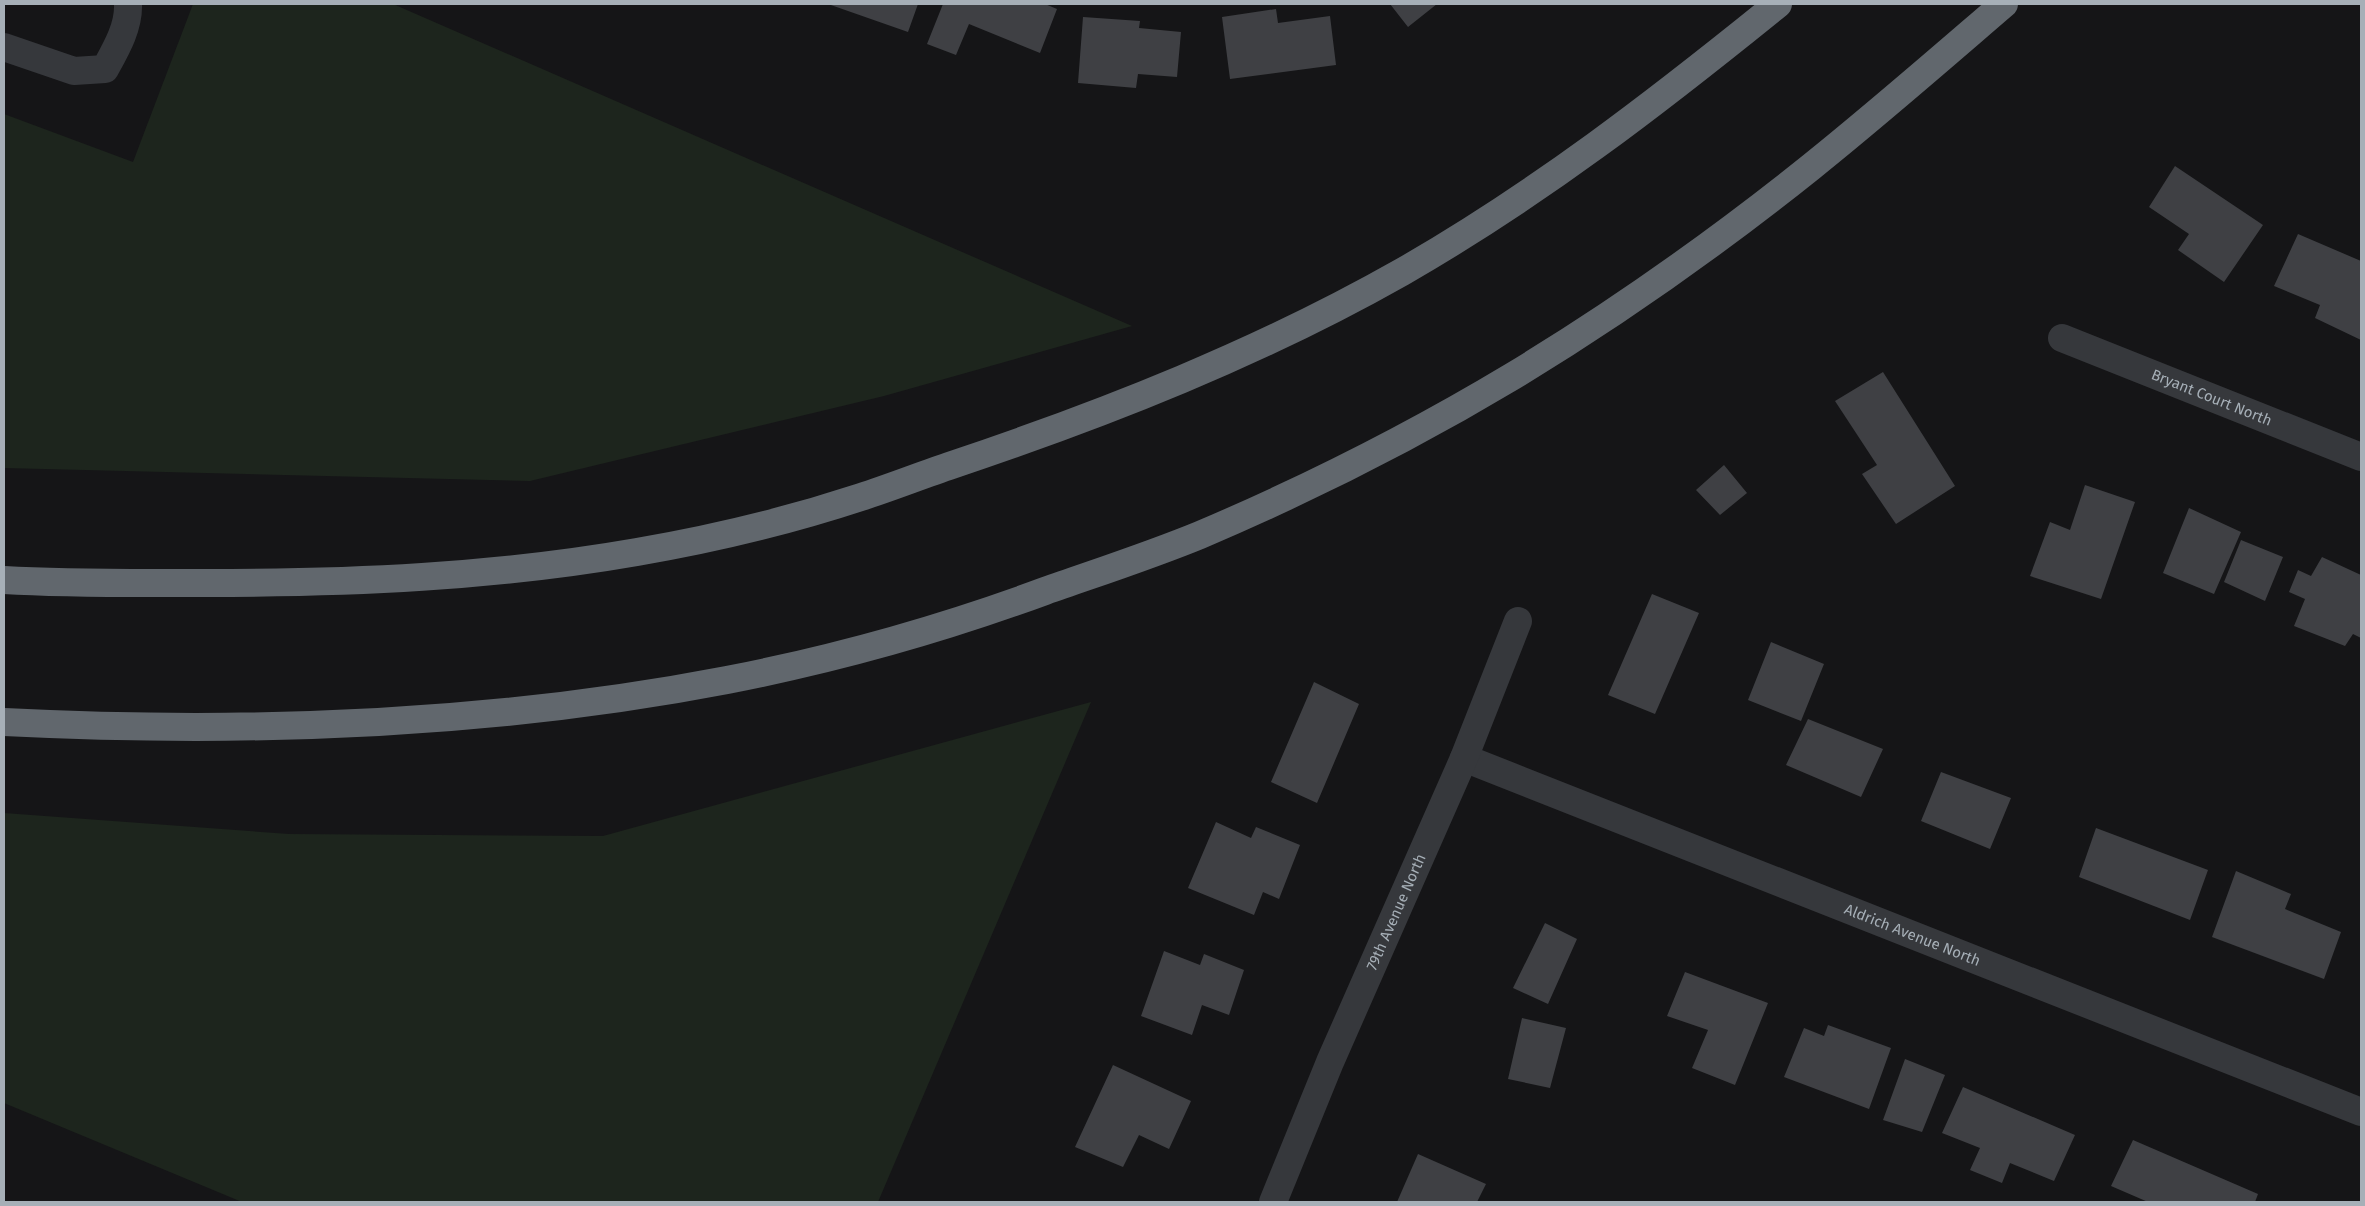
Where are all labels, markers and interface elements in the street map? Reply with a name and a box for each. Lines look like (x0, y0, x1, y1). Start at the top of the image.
street label: Bryant Court North (2149, 365, 2275, 430)
street label: 79th Avenue North (1363, 851, 1430, 973)
street label: Aldrich Avenue North (1842, 900, 1983, 970)

